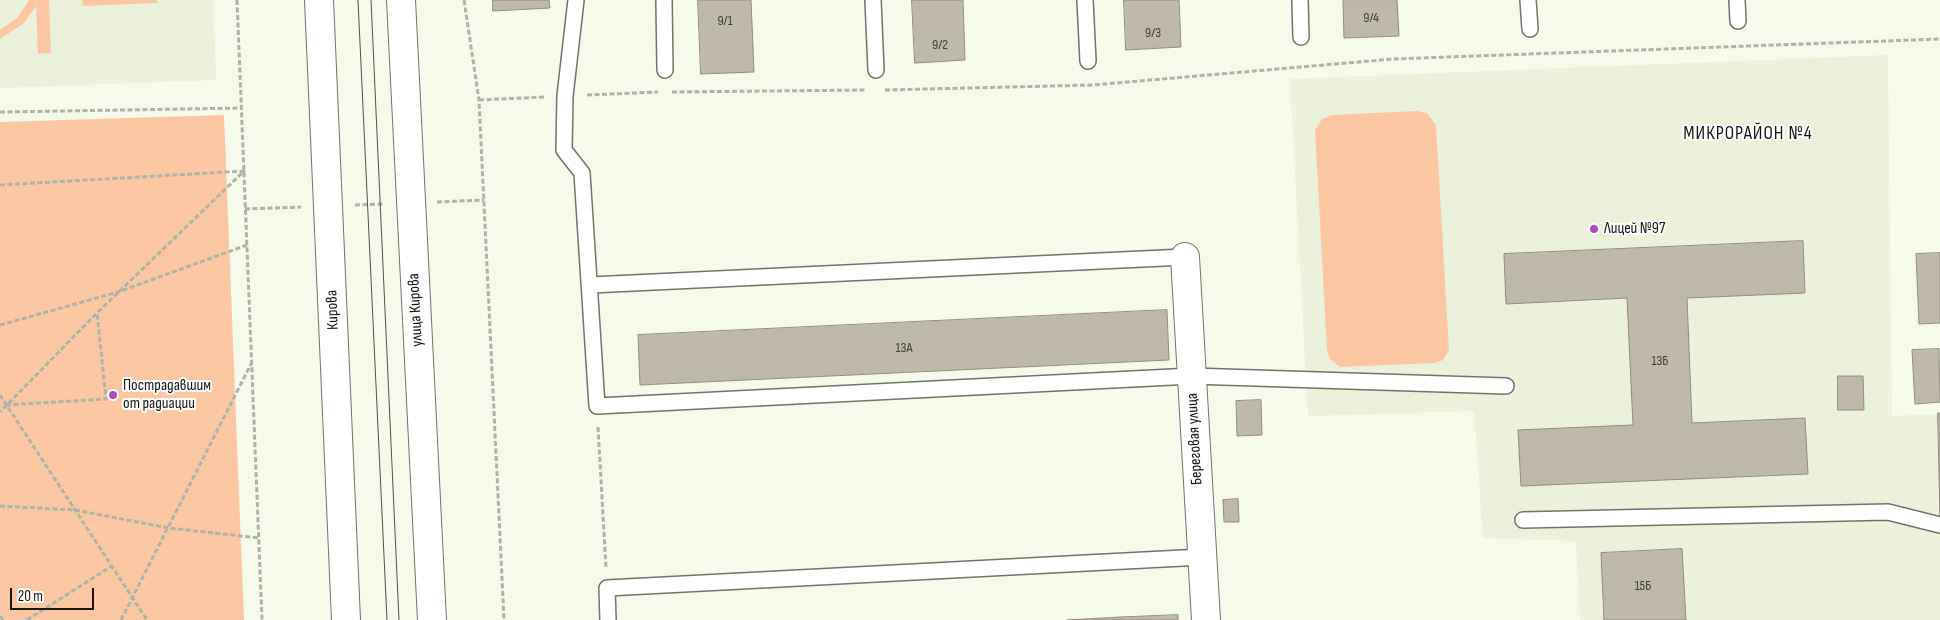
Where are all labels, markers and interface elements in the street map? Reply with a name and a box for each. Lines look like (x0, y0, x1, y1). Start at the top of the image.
house number: 9/4 (1363, 10, 1379, 26)
house number: 9/1 (717, 13, 733, 29)
house number: 9/3 (1145, 25, 1161, 41)
house number: 9/2 (932, 37, 948, 53)
district label: МИКРОРАЙОН №4 (1682, 123, 1814, 145)
place label: Лицей №97 (1604, 219, 1665, 239)
marker: Лицей №97 (1588, 223, 1600, 235)
street label: улица Кирова (404, 273, 428, 347)
street label: Кирова (323, 290, 343, 330)
house number: 13А (896, 340, 912, 356)
house number: 13Б (1652, 353, 1668, 369)
place label: Пострадавшим от радиации (123, 376, 211, 414)
marker: Пострадавшим от радиации (107, 389, 119, 401)
street label: Береговая улица (1183, 393, 1207, 485)
scale bar (12, 578, 96, 610)
house number: 15Б (1635, 578, 1651, 594)
text: 20 m (18, 587, 43, 606)

